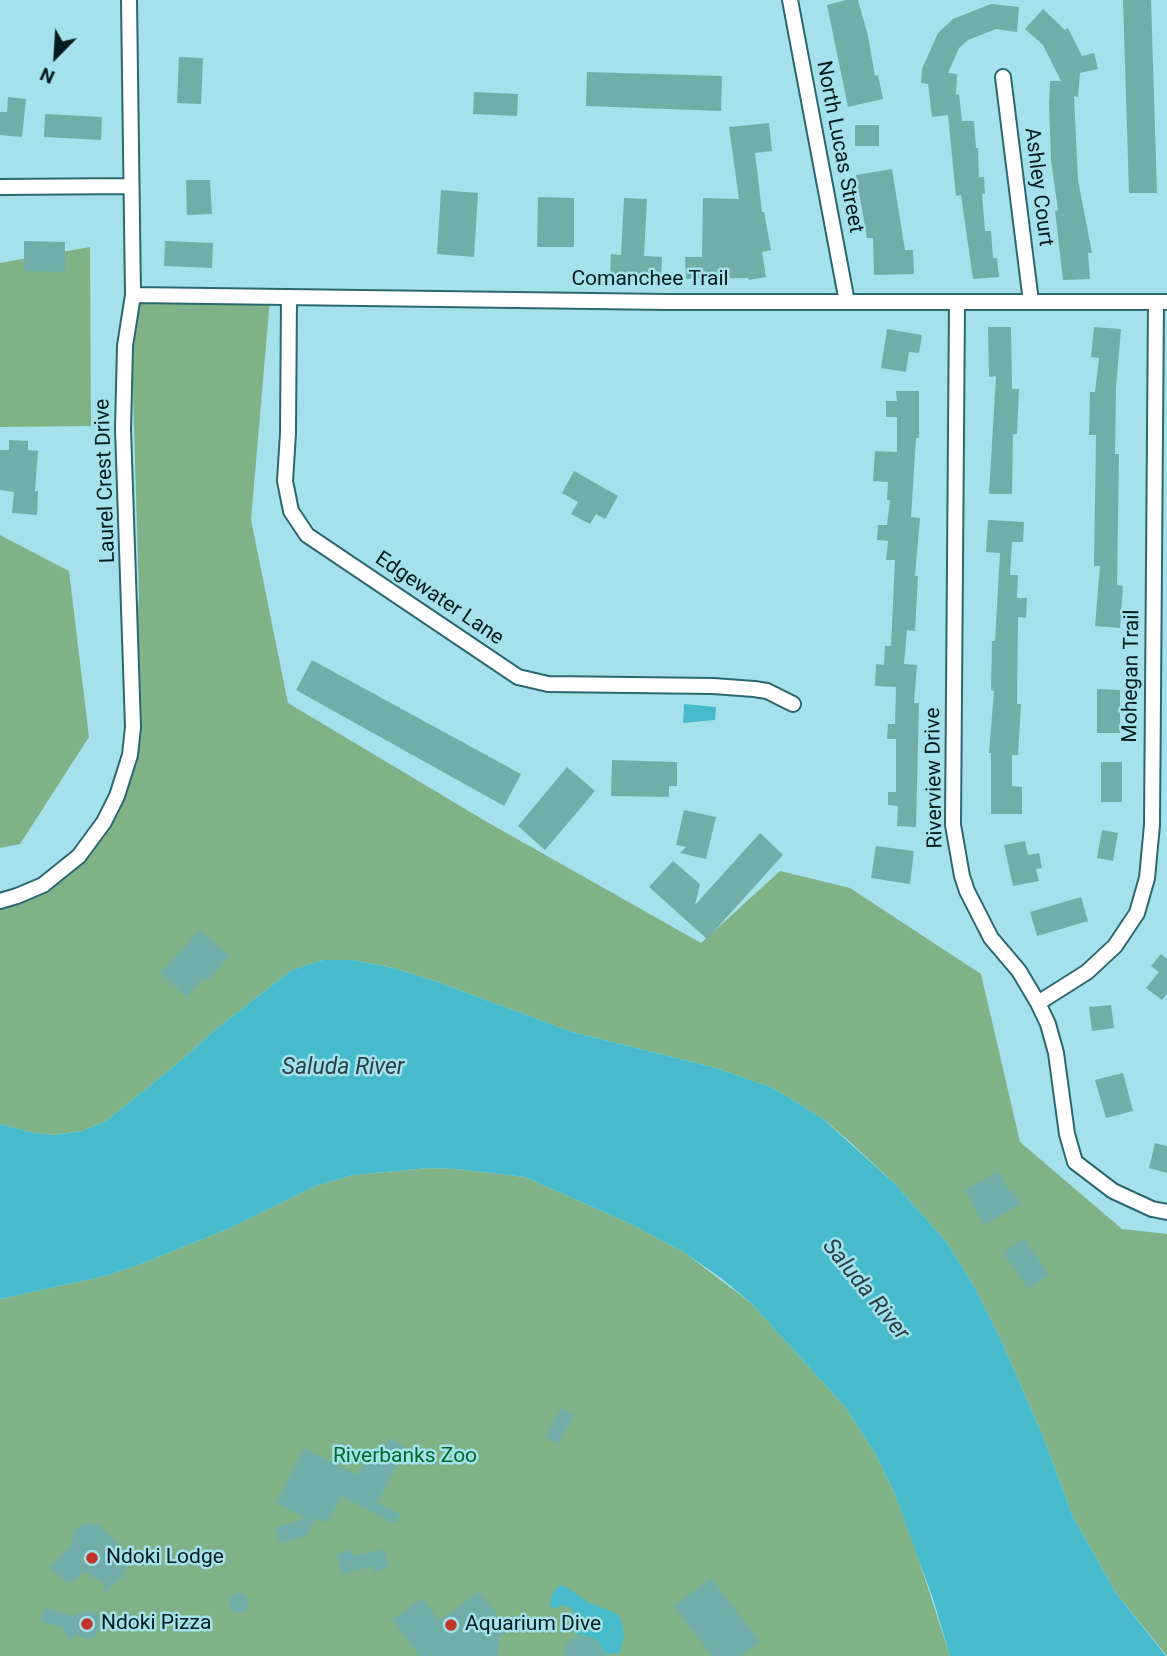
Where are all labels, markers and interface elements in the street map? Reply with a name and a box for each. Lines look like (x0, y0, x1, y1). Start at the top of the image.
north arrow (21, 21, 91, 91)
street label: North Lucas Street (810, 59, 868, 235)
text: N (36, 62, 58, 89)
street label: Ashley Court (1018, 126, 1058, 248)
street label: Comanchee Trail (571, 267, 729, 293)
street label: Laurel Crest Drive (91, 398, 121, 564)
street label: Edgewater Lane (370, 547, 508, 651)
street label: Mohegan Trail (1118, 609, 1146, 743)
street label: Riverview Drive (921, 707, 949, 849)
water label: Saluda River (282, 1054, 404, 1082)
water label: Saluda River (816, 1234, 914, 1346)
park label: Riverbanks Zoo (333, 1444, 477, 1470)
place label: Ndoki Lodge (106, 1545, 224, 1571)
marker: Ndoki Lodge (84, 1550, 100, 1566)
place label: Ndoki Pizza (101, 1611, 211, 1637)
place label: Aquarium Dive (465, 1612, 601, 1638)
marker: Ndoki Pizza (79, 1616, 95, 1632)
marker: Aquarium Dive (443, 1617, 459, 1633)

